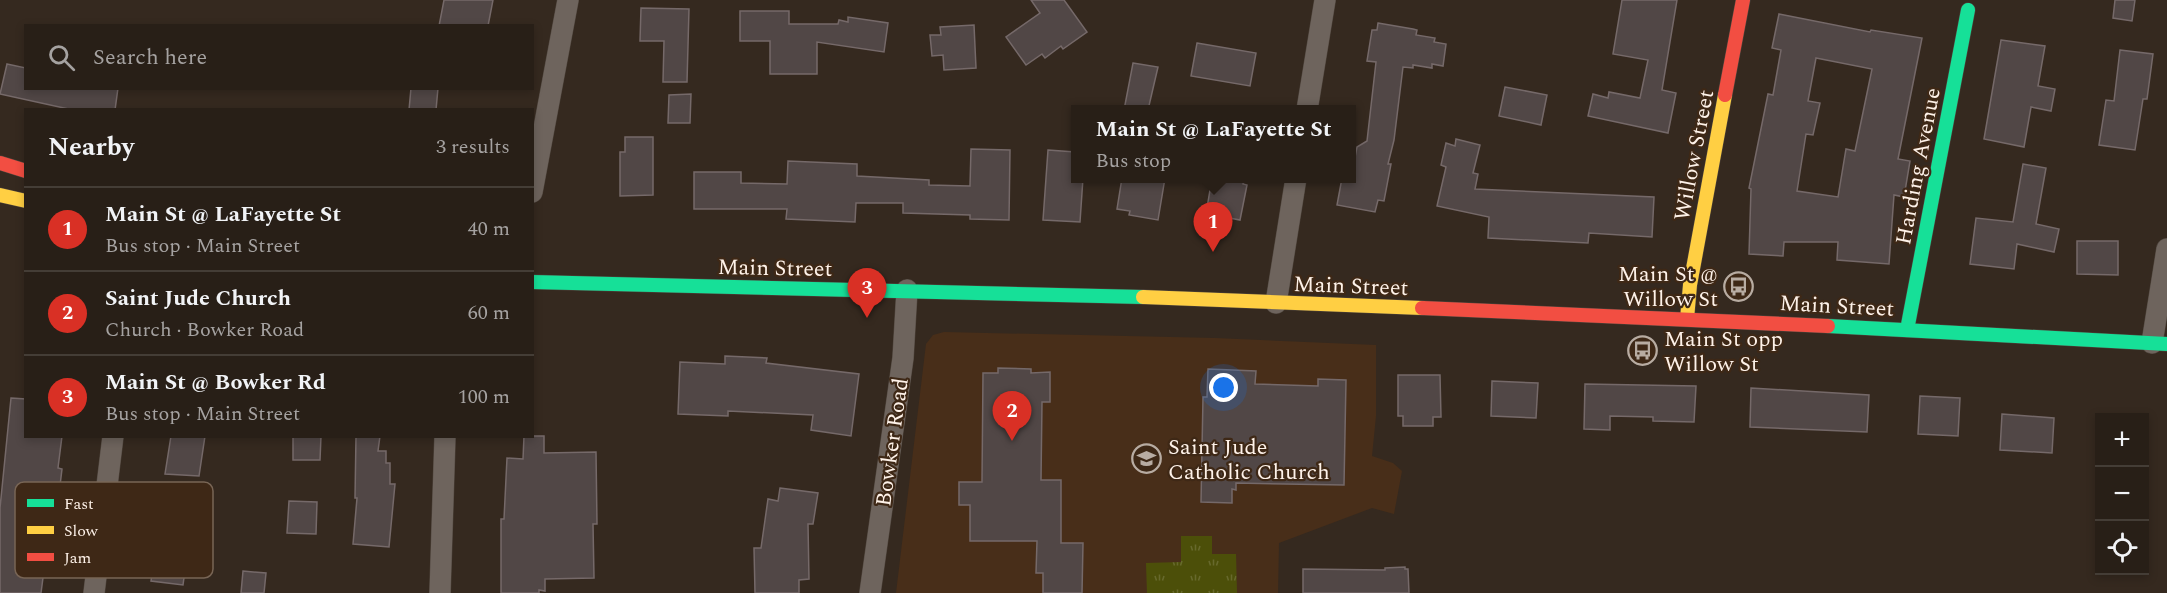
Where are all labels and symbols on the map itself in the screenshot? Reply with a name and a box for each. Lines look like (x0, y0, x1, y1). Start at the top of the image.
street label: Harding Avenue (1887, 85, 1950, 248)
street label: Willow Street (1666, 87, 1723, 224)
pin: 1 (1194, 202, 1232, 252)
street label: Main Street (717, 251, 833, 286)
place label: Main St @ Willow St (1618, 258, 1718, 316)
pin: 3 (848, 268, 886, 318)
street label: Main Street (1293, 268, 1409, 305)
bus stop icon: Main St @ Willow St (1723, 270, 1755, 302)
street label: Main Street (1779, 287, 1895, 326)
place label: Main St opp Willow St (1664, 323, 1783, 381)
bus stop icon: Main St opp Willow St (1627, 335, 1659, 367)
your location (1209, 373, 1238, 402)
street label: Bowker Road (867, 376, 918, 509)
pin: 2 (992, 392, 1032, 441)
place label: Saint Jude Catholic Church (1168, 431, 1330, 489)
school or university icon: Saint Jude Catholic Church (1131, 443, 1163, 475)
legend (15, 482, 213, 578)
text: Fast (64, 492, 94, 516)
text: Slow (64, 519, 99, 543)
text: Jam (64, 546, 92, 570)

